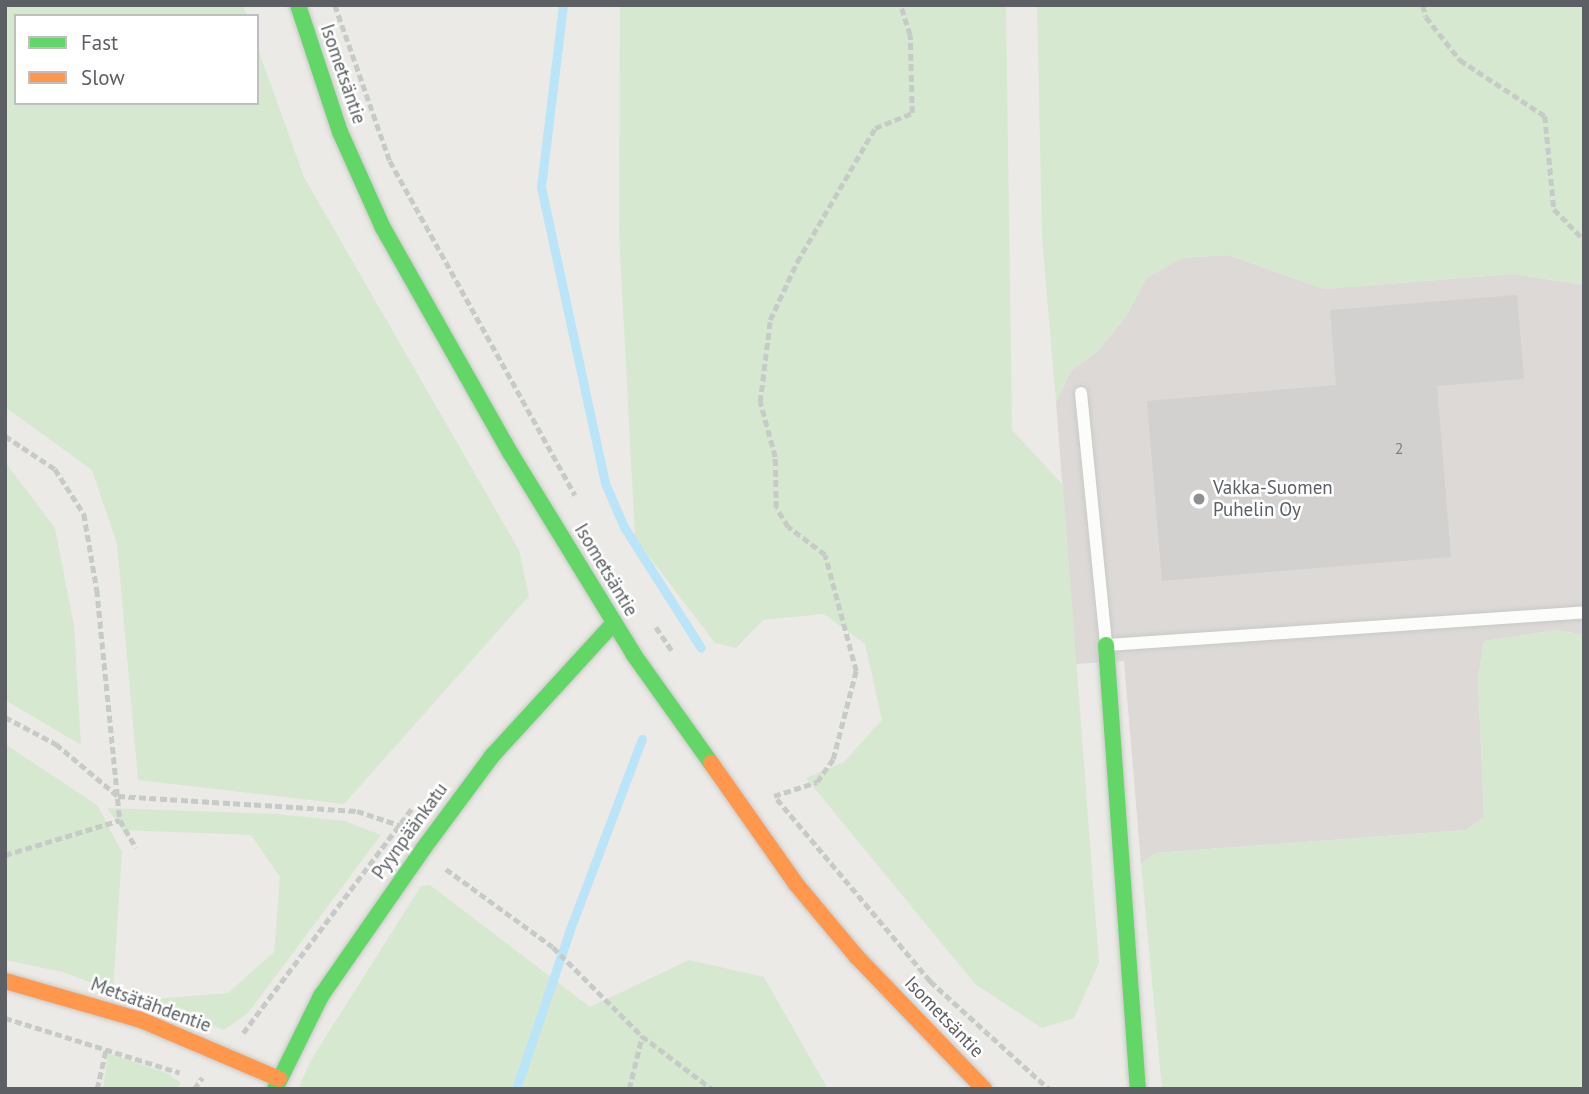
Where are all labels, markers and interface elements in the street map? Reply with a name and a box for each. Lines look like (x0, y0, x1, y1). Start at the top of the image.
legend (14, 14, 259, 105)
street label: Isometsäntie (315, 21, 371, 127)
text: Fast (81, 29, 118, 56)
text: Slow (81, 64, 125, 91)
house number: 2 (1395, 438, 1403, 458)
place label: Vakka-Suomen Puhelin Oy (1213, 477, 1333, 521)
marker: Vakka-Suomen Puhelin Oy (1191, 491, 1207, 507)
street label: Isometsäntie (569, 519, 643, 621)
street label: Pyynpäänkatu (367, 778, 453, 884)
street label: Isometsäntie (900, 972, 988, 1062)
street label: Metsätähdentie (88, 973, 214, 1037)

